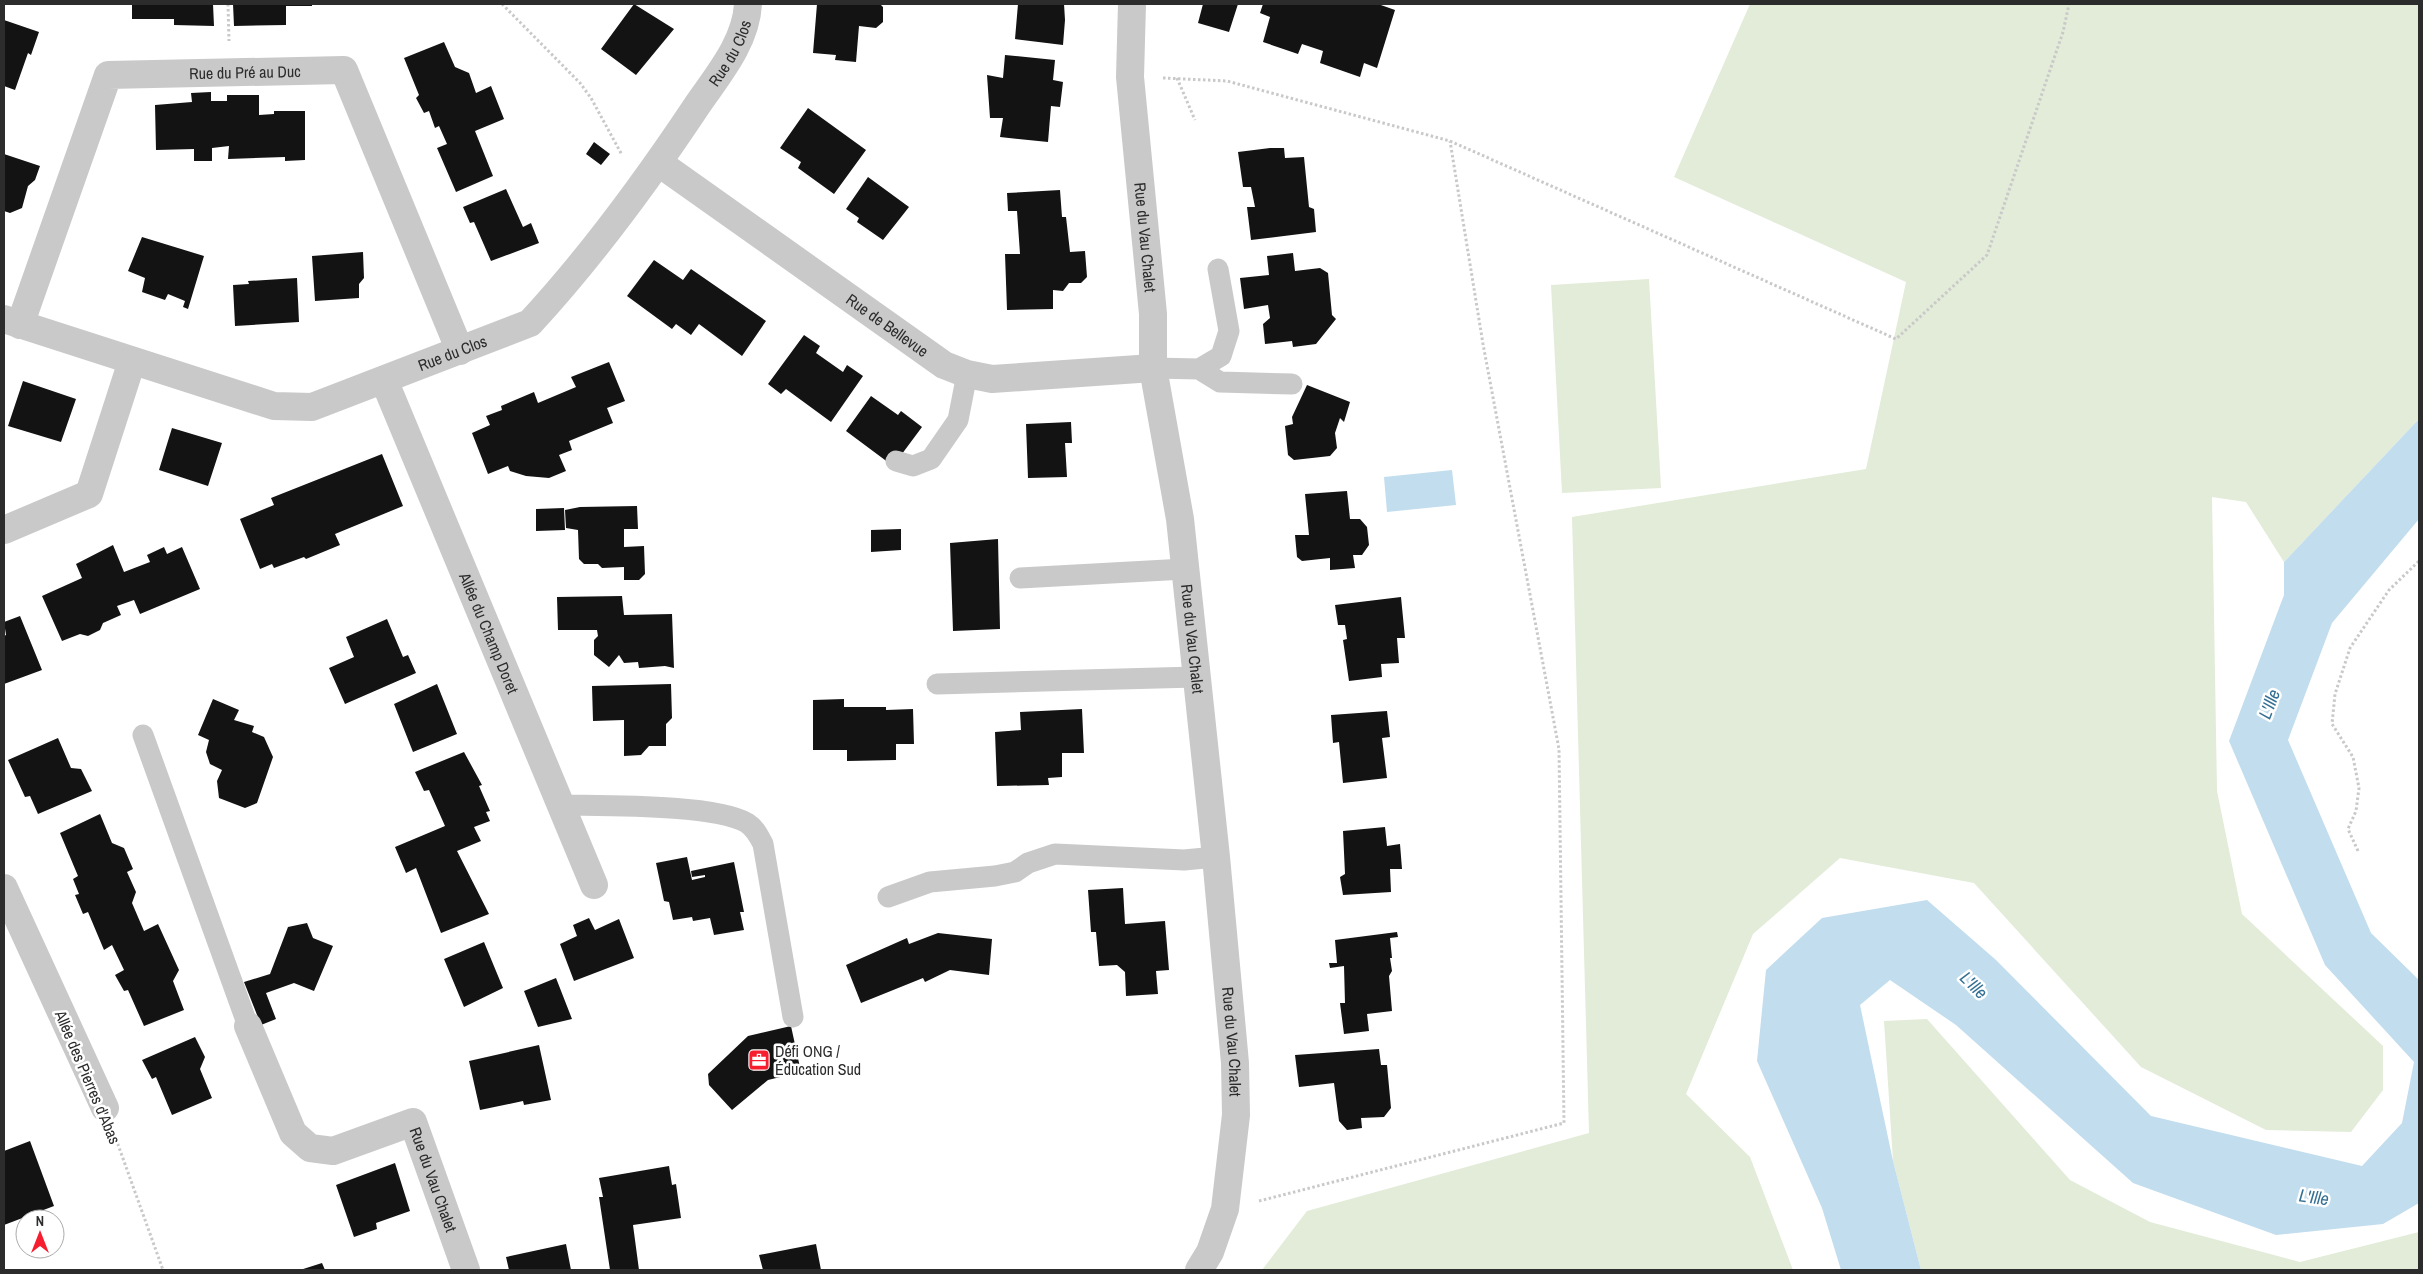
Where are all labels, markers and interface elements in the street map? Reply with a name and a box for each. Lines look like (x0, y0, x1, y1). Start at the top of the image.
street label: Rue du Clos (703, 18, 756, 91)
street label: Rue du Pré au Duc (189, 60, 301, 84)
street label: Rue du Vau Chalet (1129, 181, 1162, 293)
street label: Rue de Bellevue (842, 288, 933, 362)
street label: Rue du Clos (415, 330, 490, 376)
street label: Allée du Champ Doret (454, 568, 524, 697)
street label: Rue du Vau Chalet (1176, 583, 1210, 695)
water label: L'Ille (2252, 686, 2286, 722)
water label: L'Ille (1955, 966, 1993, 1004)
street label: Rue du Vau Chalet (1217, 986, 1247, 1097)
street label: Allée des Pierres d'Abas (49, 1006, 126, 1147)
place label: Défi ONG / Éducation Sud (775, 1040, 861, 1080)
office icon: Défi ONG / Éducation Sud (747, 1048, 771, 1072)
street label: Rue du Vau Chalet (405, 1124, 463, 1235)
water label: L'Ille (2297, 1183, 2331, 1211)
north arrow (15, 1209, 65, 1259)
text: N (36, 1212, 44, 1230)

